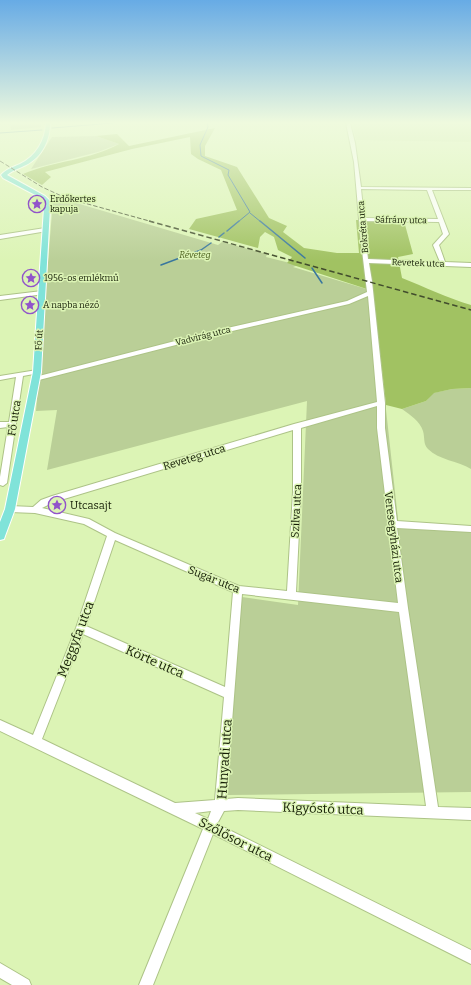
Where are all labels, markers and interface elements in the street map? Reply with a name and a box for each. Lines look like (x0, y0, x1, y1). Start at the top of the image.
place icon: Erdőkertes kapuja (27, 194, 47, 214)
place label: Erdőkertes kapuja (50, 194, 96, 214)
street label: Bokréta utca (356, 200, 370, 254)
street label: Sáfrány utca (375, 215, 427, 225)
park label: Réveteg (179, 250, 211, 260)
street label: Revetek utca (391, 257, 445, 269)
place icon: 1956-os emlékmű (21, 268, 41, 288)
place label: 1956-os emlékmű (44, 273, 119, 283)
place icon: A napba néző (20, 295, 40, 315)
place label: A napba néző (43, 300, 99, 310)
street label: Vadvirág utca (174, 324, 232, 348)
street label: Fő út (33, 329, 45, 351)
street label: Fő utca (5, 399, 24, 437)
street label: Reveteg utca (161, 442, 227, 473)
street label: Szilva utca (289, 484, 304, 538)
street label: Veresegyházi utca (381, 490, 406, 584)
place icon: Utcasajt (47, 495, 67, 515)
place label: Utcasajt (70, 499, 112, 512)
street label: Sugár utca (186, 563, 241, 596)
street label: Meggyfa utca (54, 599, 97, 679)
street label: Körte utca (123, 642, 186, 681)
street label: Hunyadi utca (214, 718, 235, 800)
street label: Kígyóstó utca (282, 800, 364, 817)
street label: Szőlősor utca (196, 814, 275, 864)

